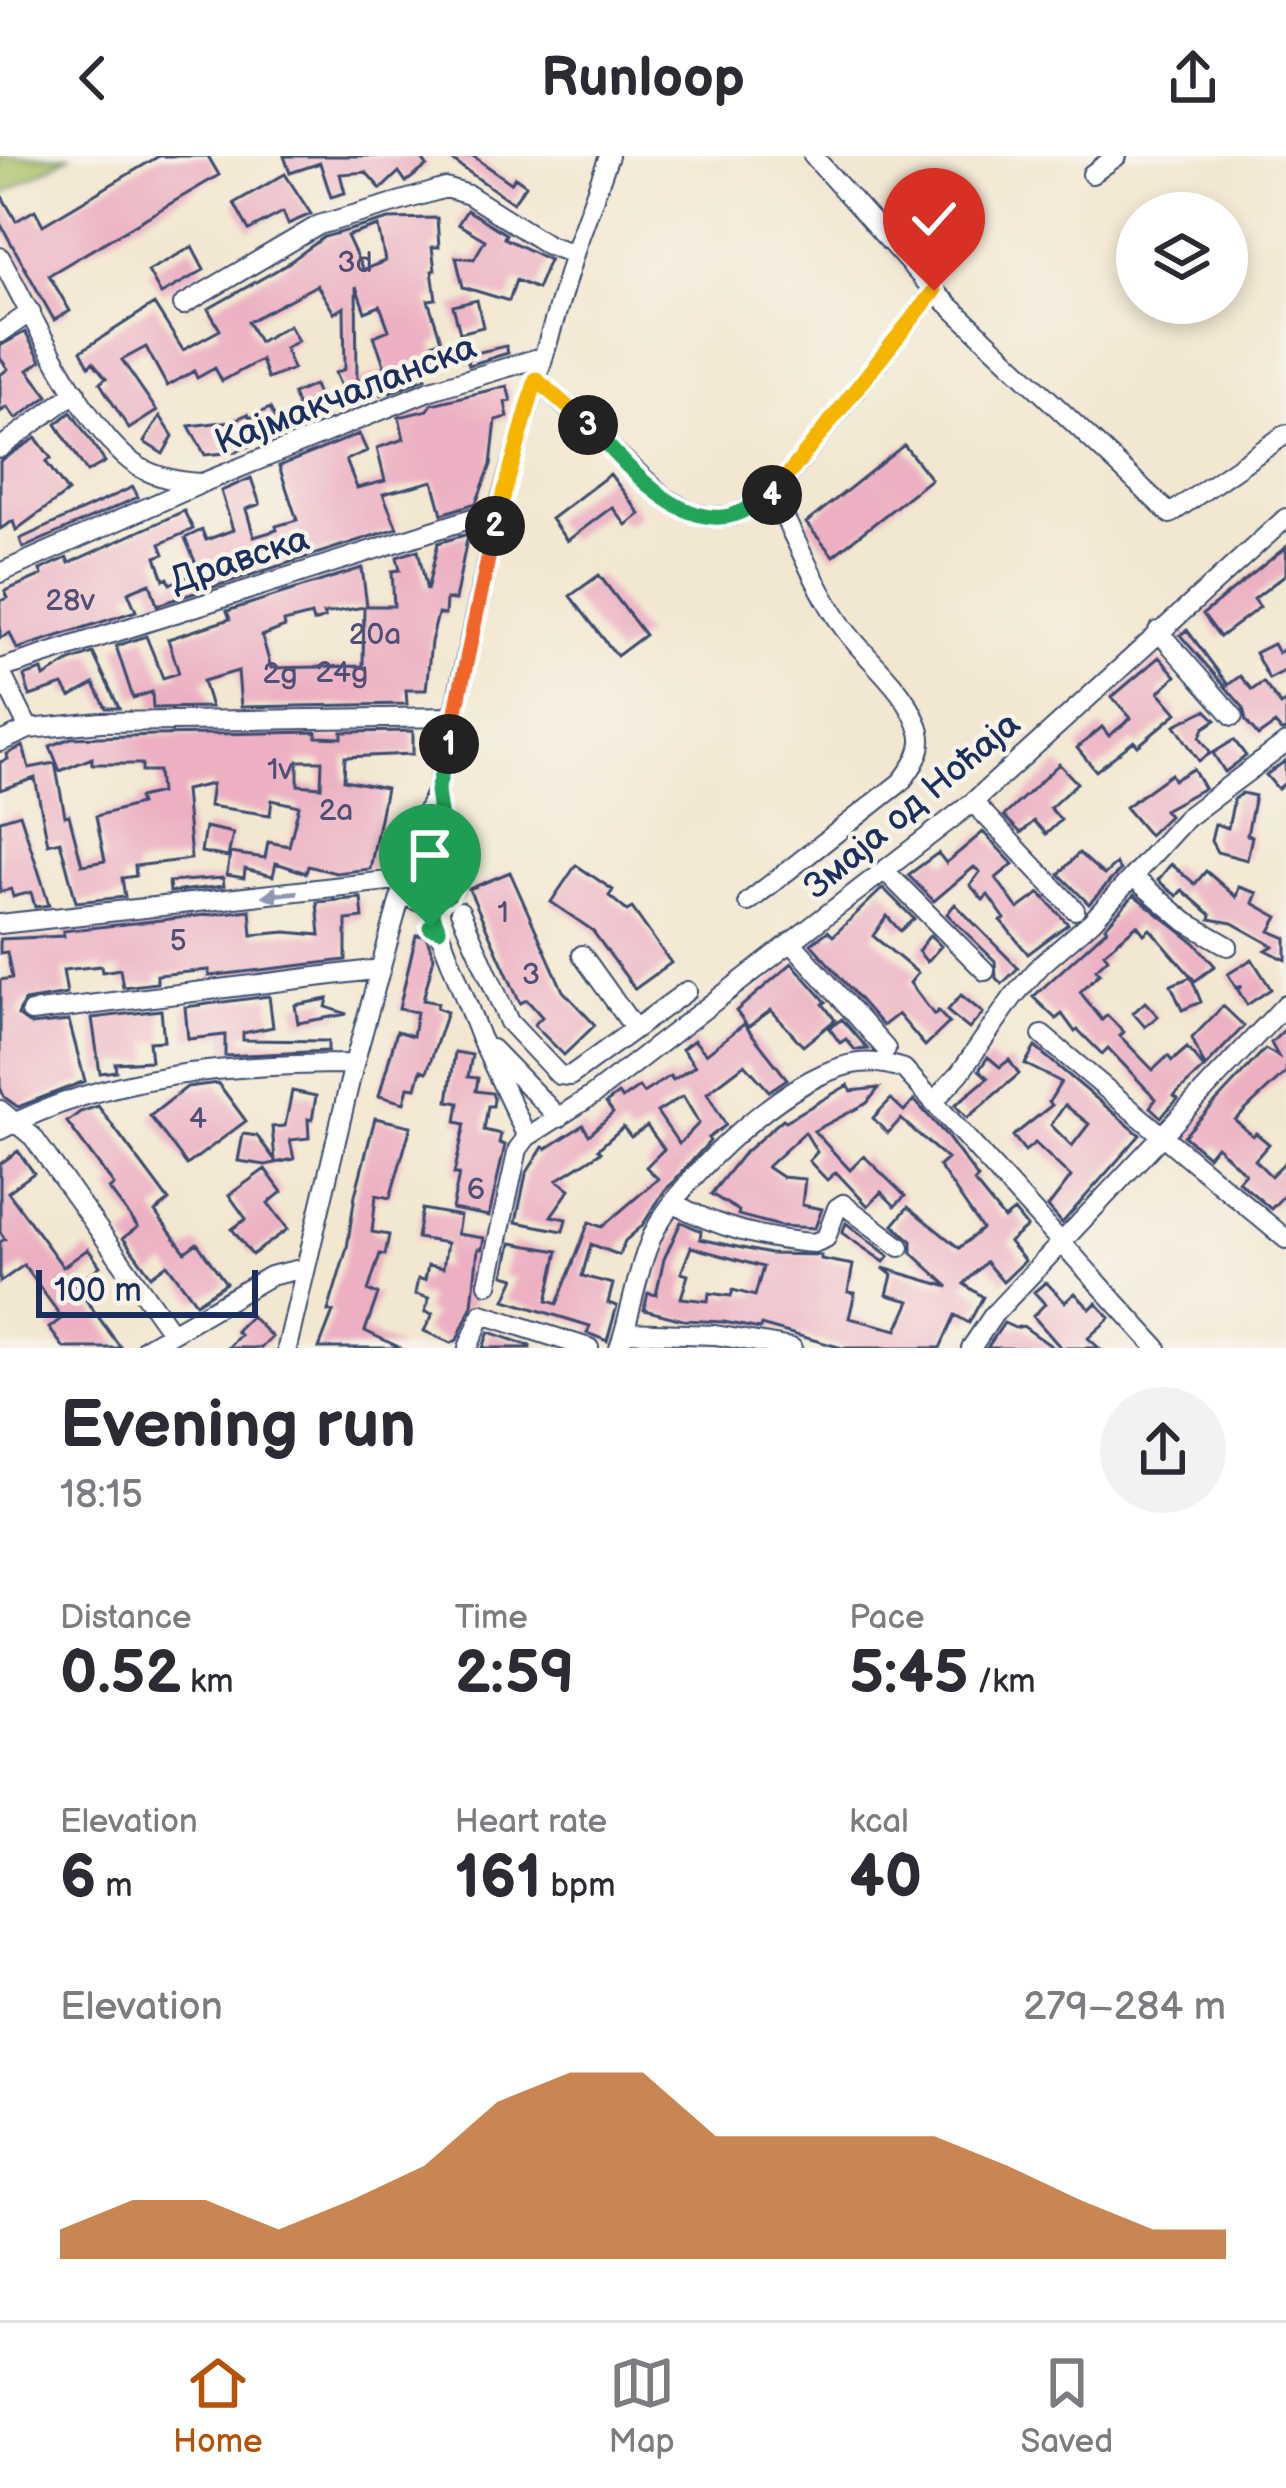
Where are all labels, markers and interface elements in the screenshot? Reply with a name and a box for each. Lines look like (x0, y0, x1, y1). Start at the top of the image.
icon: back (60, 45, 126, 111)
icon: share (1160, 45, 1226, 111)
text: Runloop (541, 46, 745, 111)
pin (883, 168, 985, 291)
icon: check (901, 186, 967, 252)
map controls (1116, 192, 1248, 324)
button: layers (1116, 192, 1248, 324)
house number: 3d (337, 245, 373, 281)
street label: Кајмакчаланска (209, 326, 483, 465)
pin: 3 (558, 395, 618, 455)
text: 3 (578, 405, 598, 445)
pin: 4 (742, 465, 802, 525)
text: 4 (762, 475, 782, 515)
pin: 2 (465, 496, 525, 556)
text: 2 (485, 506, 505, 546)
street label: Дравска (165, 518, 315, 603)
house number: 28v (45, 583, 95, 619)
house number: 20a (349, 617, 401, 653)
house number: 24g (316, 655, 368, 691)
house number: 2g (262, 656, 298, 692)
street label: Змаја од Ноћаја (796, 703, 1029, 909)
pin: 1 (419, 714, 479, 774)
text: 1 (442, 724, 456, 764)
house number: 1v (267, 752, 294, 788)
house number: 2a (319, 793, 353, 829)
pin (379, 804, 481, 927)
icon: arrive (397, 822, 463, 888)
one-way arrow (261, 885, 299, 904)
house number: 1 (497, 895, 509, 931)
house number: 5 (169, 923, 187, 959)
house number: 3 (522, 957, 540, 993)
house number: 4 (189, 1101, 207, 1137)
house number: 6 (467, 1172, 485, 1208)
scale bar (36, 1264, 258, 1317)
text: 100 m (54, 1271, 142, 1311)
text: Evening run (60, 1387, 416, 1466)
button: share (1100, 1387, 1226, 1513)
text: 18:15 (60, 1472, 143, 1519)
text: Distance (60, 1598, 192, 1638)
text: Time (455, 1598, 528, 1638)
text: Pace (849, 1598, 925, 1638)
text: 0.52 (60, 1638, 181, 1710)
text: 2:59 (455, 1638, 575, 1710)
text: 5:45 (849, 1638, 968, 1710)
text: km (181, 1662, 234, 1702)
text: /km (968, 1662, 1036, 1702)
text: Elevation (60, 1802, 198, 1842)
text: Heart rate (455, 1802, 607, 1842)
text: kcal (849, 1802, 909, 1842)
text: 6 (60, 1842, 96, 1914)
text: 161 (455, 1842, 542, 1914)
text: 40 (849, 1842, 922, 1914)
text: m (96, 1866, 133, 1906)
text: bpm (542, 1866, 615, 1906)
text: Elevation (60, 1984, 223, 2031)
text: 279–284 m (1023, 1984, 1226, 2031)
tab: Home (173, 2350, 263, 2462)
tab: Map (608, 2350, 675, 2462)
tab: Saved (1021, 2350, 1113, 2462)

